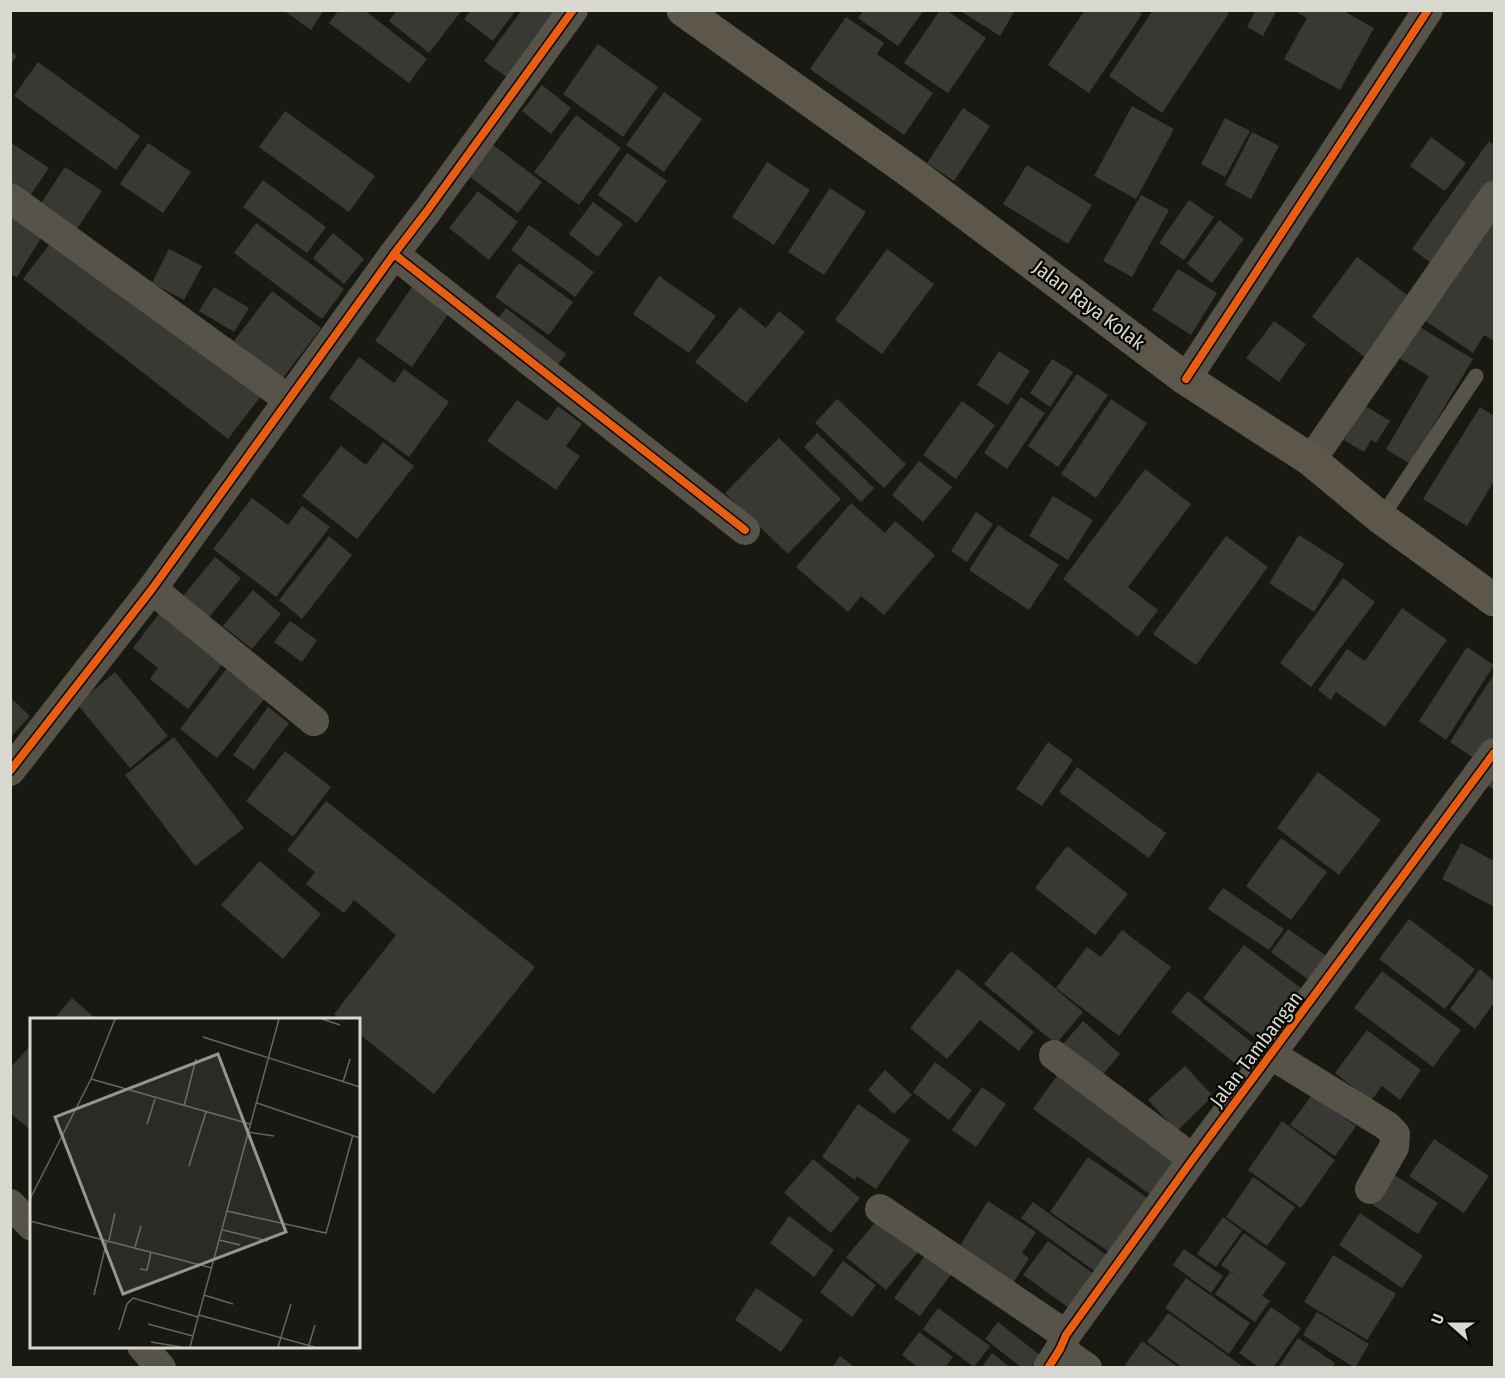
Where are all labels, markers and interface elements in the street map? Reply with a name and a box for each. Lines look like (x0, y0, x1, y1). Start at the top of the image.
street label: Jalan Raya Kolak (1028, 255, 1150, 355)
street label: Jalan Tambangan (1205, 986, 1307, 1112)
inset map (30, 1018, 360, 1348)
north arrow (1421, 1294, 1481, 1354)
text: U (1427, 1311, 1448, 1327)

